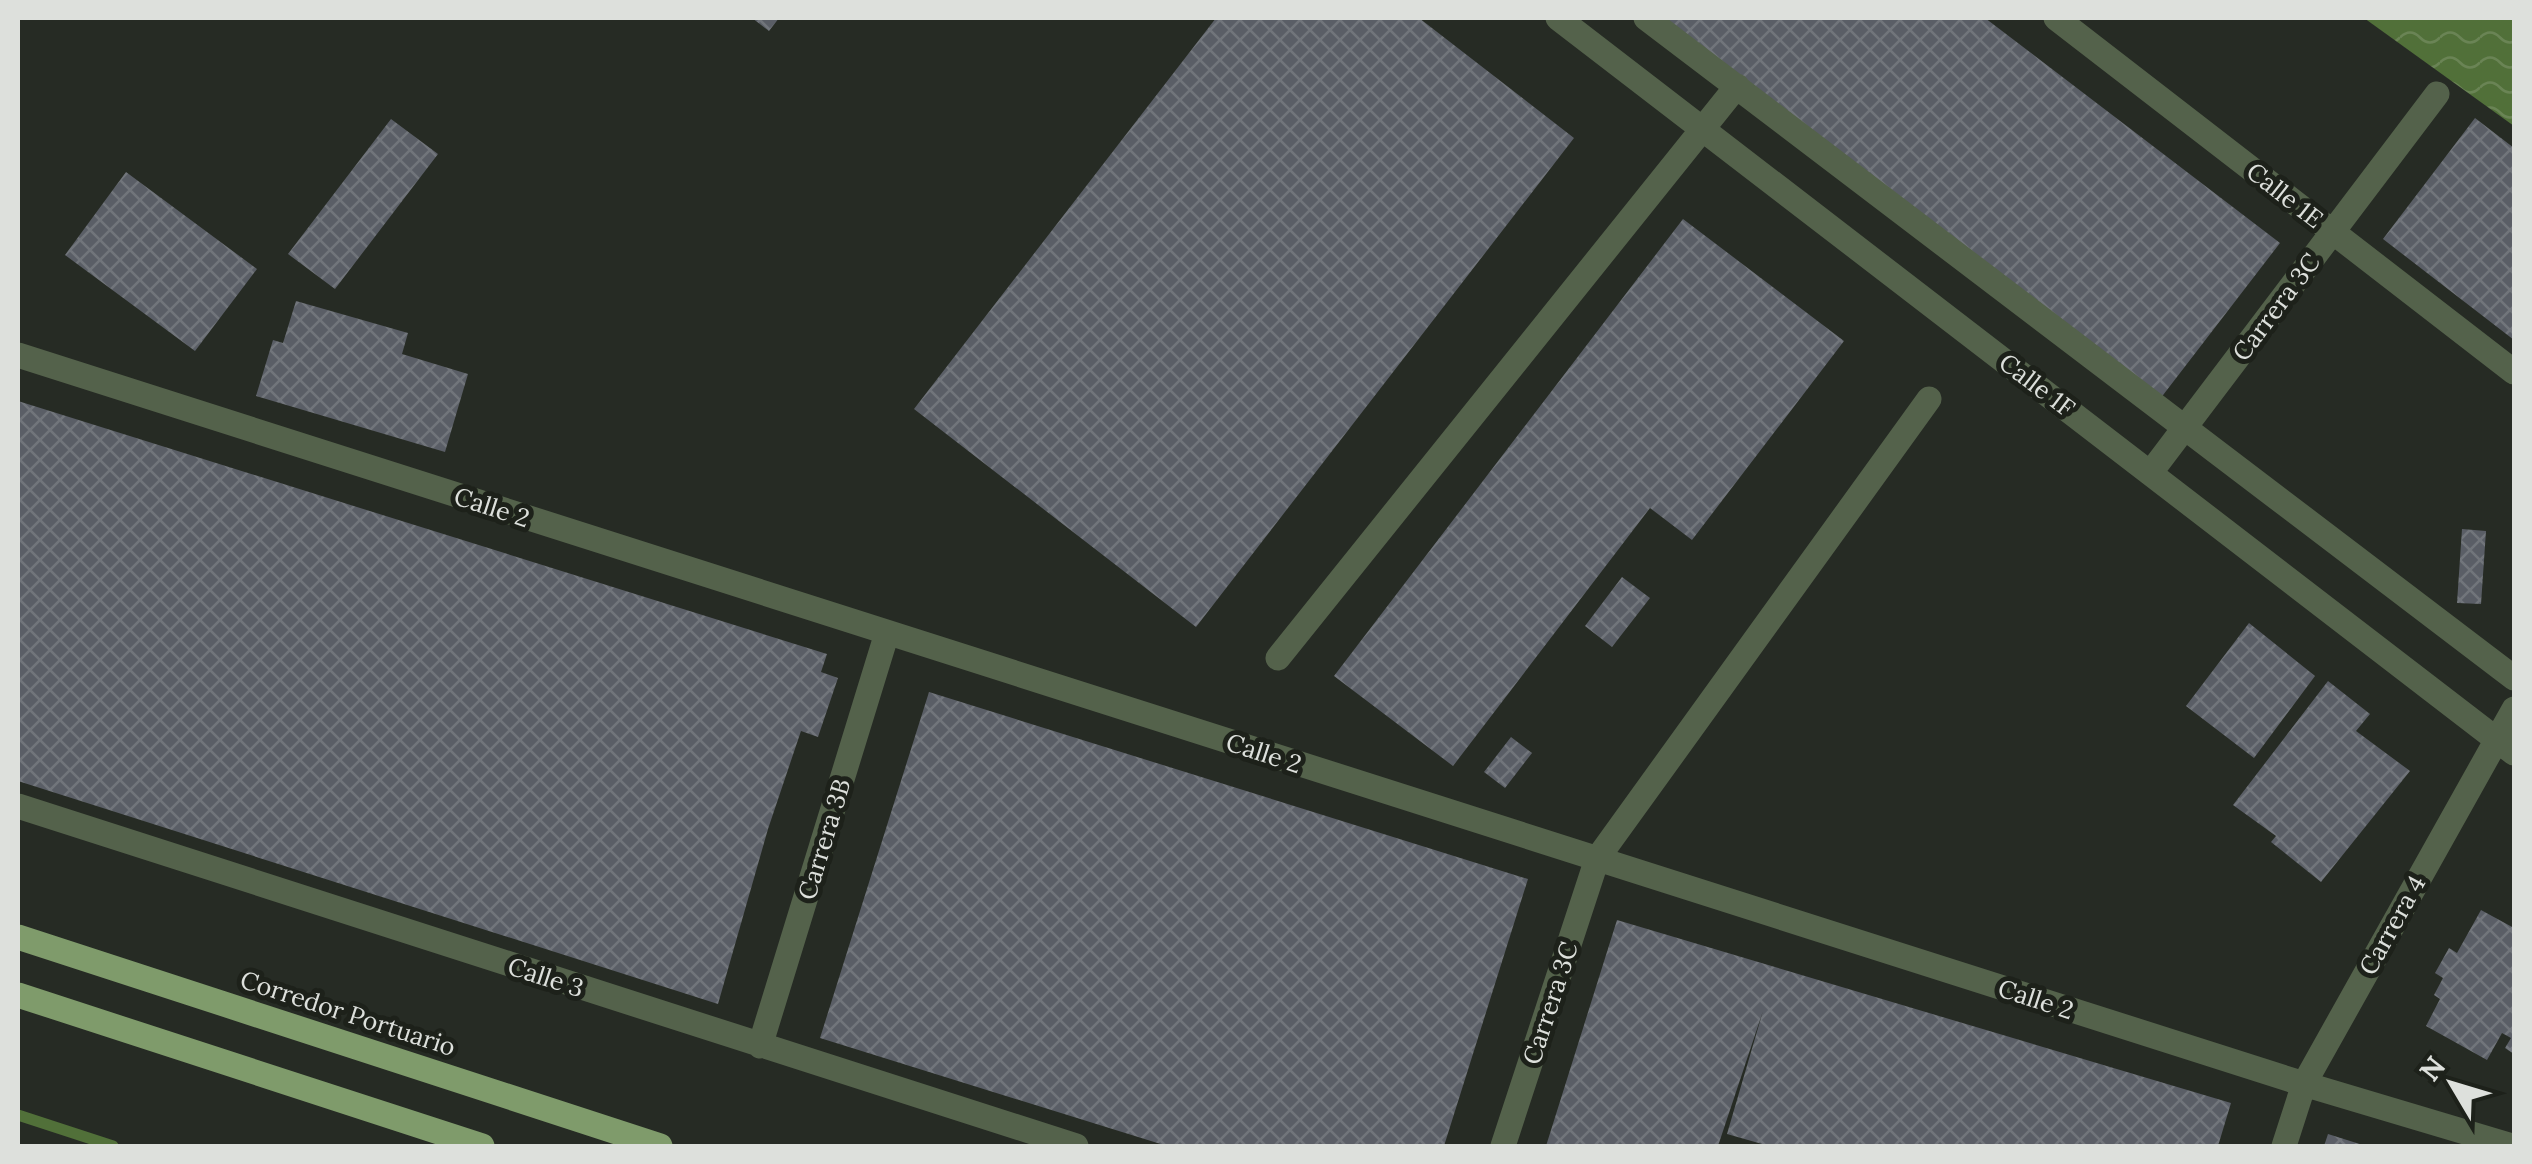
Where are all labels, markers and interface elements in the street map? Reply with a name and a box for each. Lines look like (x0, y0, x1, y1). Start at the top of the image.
street label: Calle 1E (2240, 155, 2330, 235)
street label: Carrera 3C (2225, 247, 2327, 367)
street label: Calle 1F (1993, 346, 2082, 424)
street label: Calle 2 (450, 480, 534, 534)
street label: Calle 2 (1222, 726, 1306, 780)
street label: Carrera 3B (790, 775, 858, 903)
street label: Carrera 4 (2352, 870, 2432, 980)
street label: Carrera 3C (1515, 938, 1585, 1068)
street label: Calle 3 (504, 950, 588, 1004)
street label: Corredor Portuario (236, 963, 460, 1063)
street label: Calle 2 (1994, 972, 2078, 1026)
north arrow (2402, 1034, 2502, 1134)
text: N (2411, 1049, 2453, 1088)

